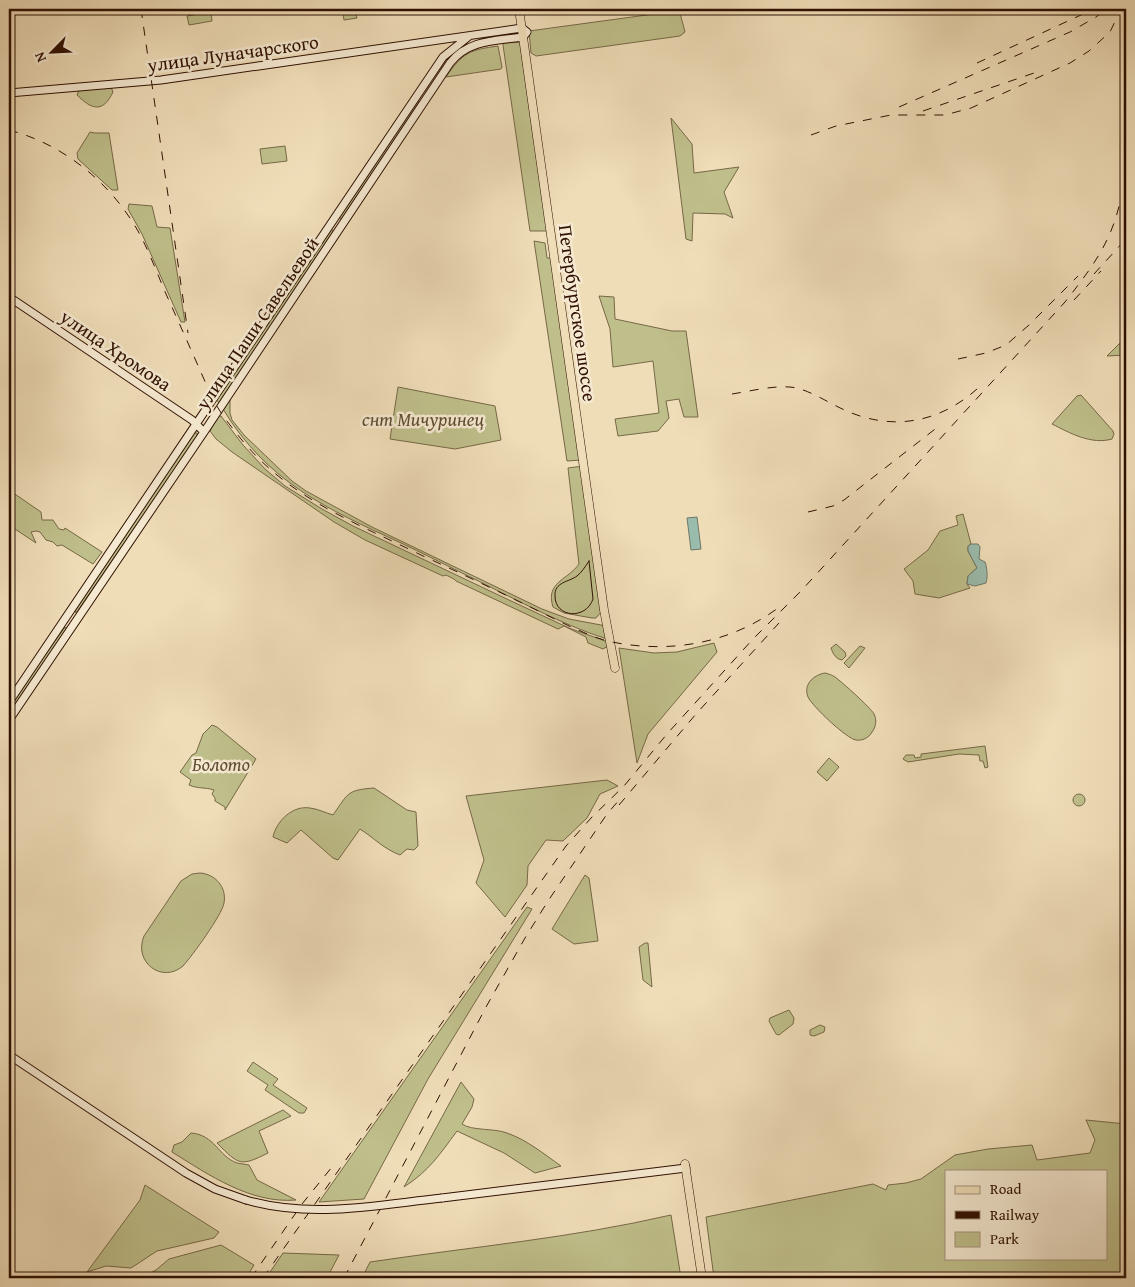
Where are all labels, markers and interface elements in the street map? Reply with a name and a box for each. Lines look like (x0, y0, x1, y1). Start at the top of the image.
street label: улица Луначарского (145, 27, 320, 79)
north arrow (28, 28, 78, 78)
text: N (29, 48, 51, 66)
street label: Петербургское шоссе (552, 223, 604, 403)
street label: улица Паши Савельевой (188, 231, 325, 416)
street label: улица Хромова (54, 302, 177, 398)
park label: снт Мичуринец (362, 405, 484, 433)
park label: Болото (192, 750, 250, 778)
legend (945, 1170, 1108, 1260)
text: Road (990, 1178, 1021, 1199)
text: Railway (990, 1204, 1040, 1225)
text: Park (990, 1228, 1019, 1249)

